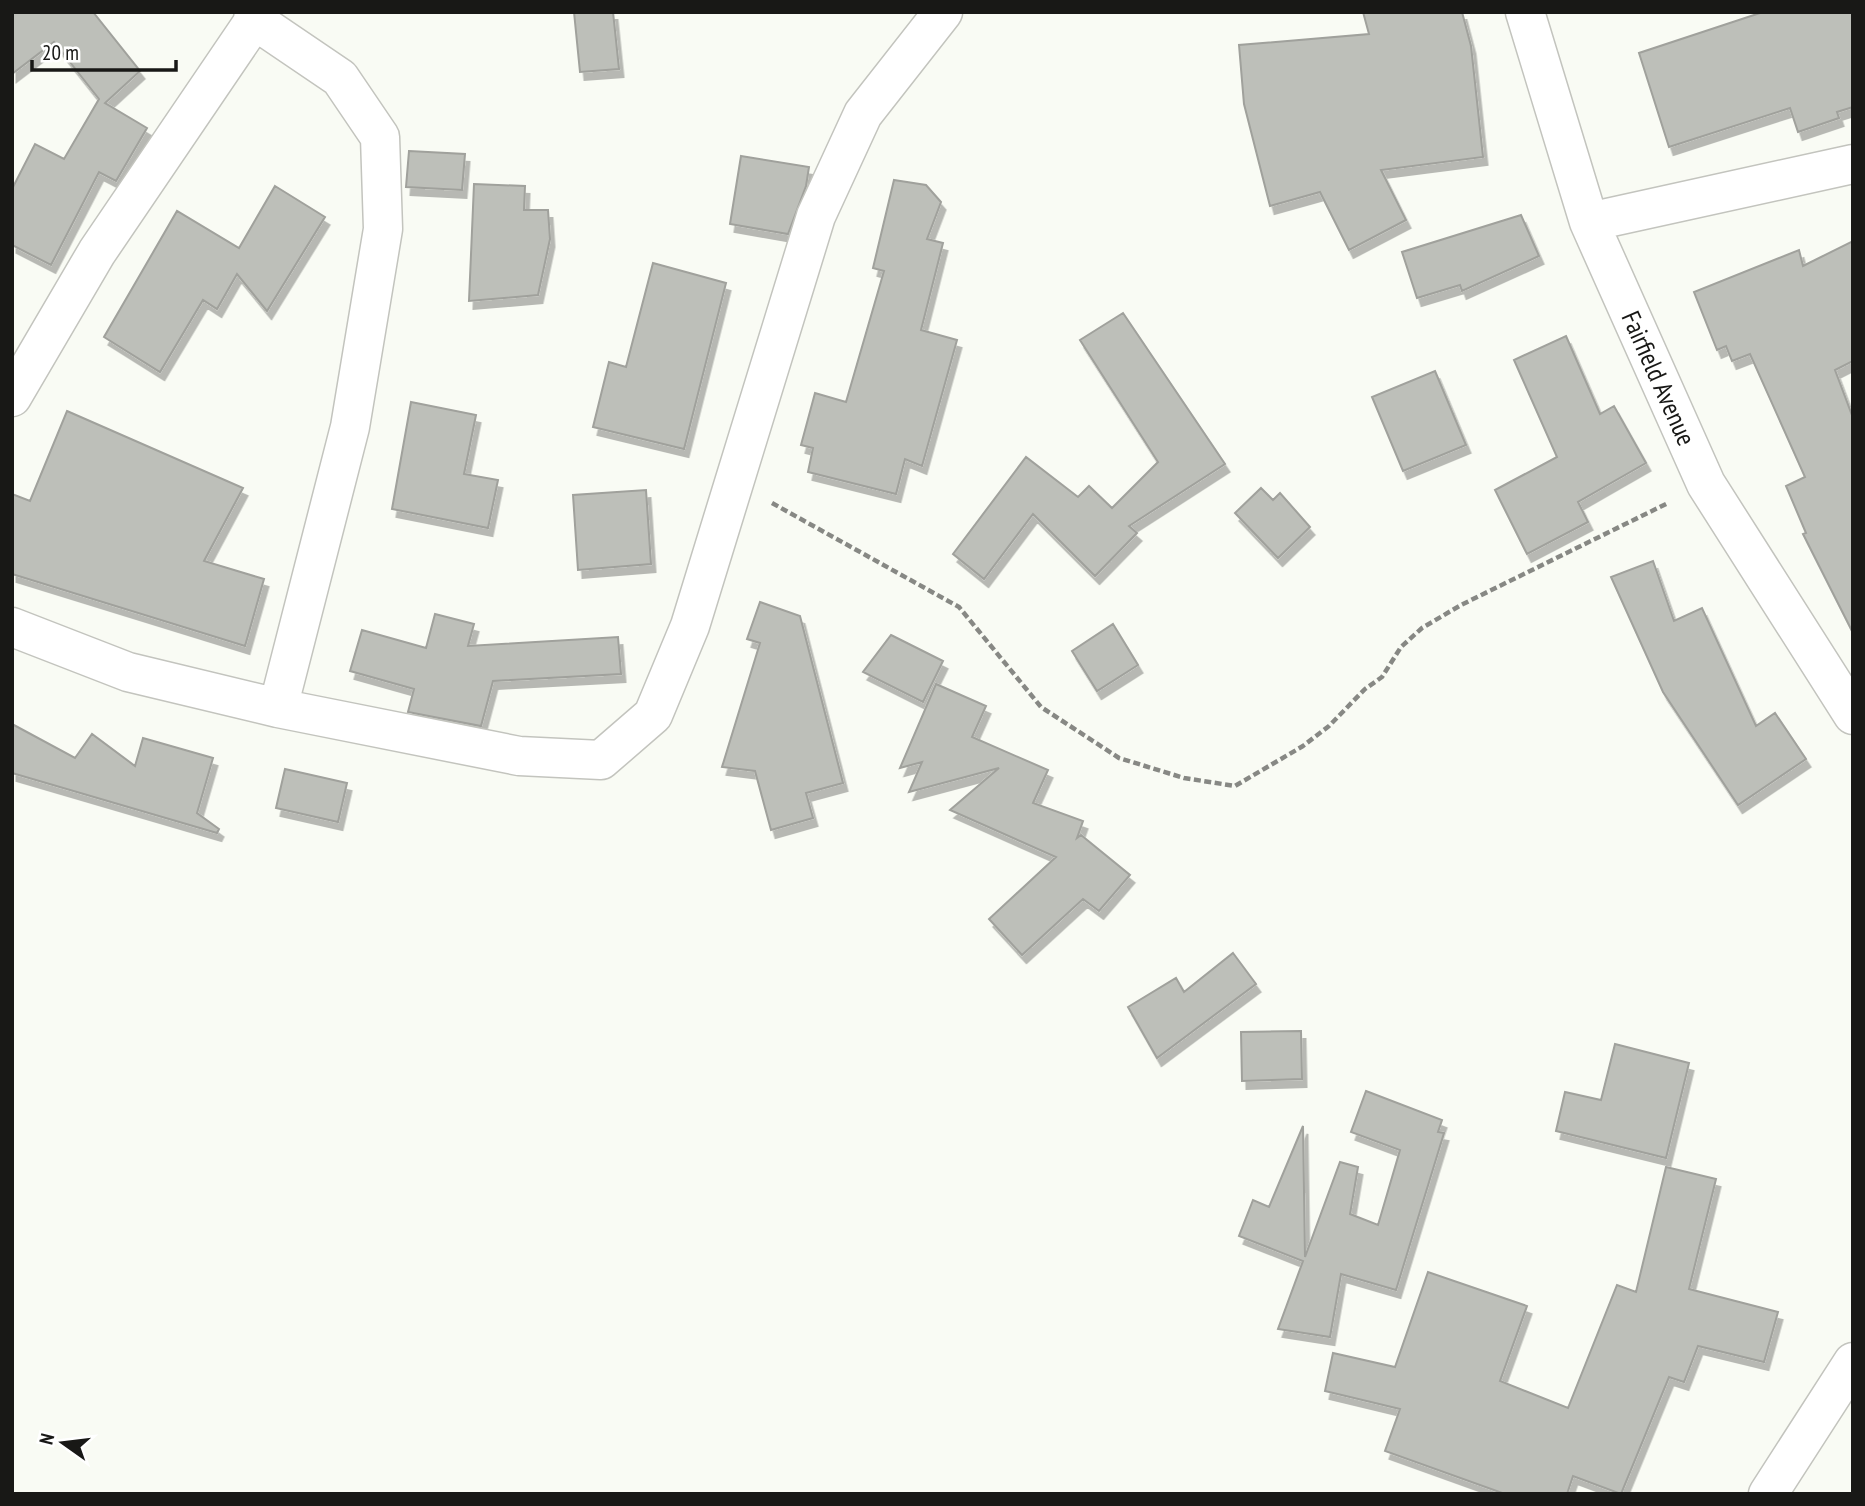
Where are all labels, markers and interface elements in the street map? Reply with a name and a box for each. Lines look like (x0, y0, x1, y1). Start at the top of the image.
scale bar (32, 28, 175, 72)
text: 20 m (42, 39, 79, 66)
street label: Fairfield Avenue (1615, 306, 1703, 450)
north arrow (28, 1408, 98, 1478)
text: N (34, 1431, 59, 1447)

